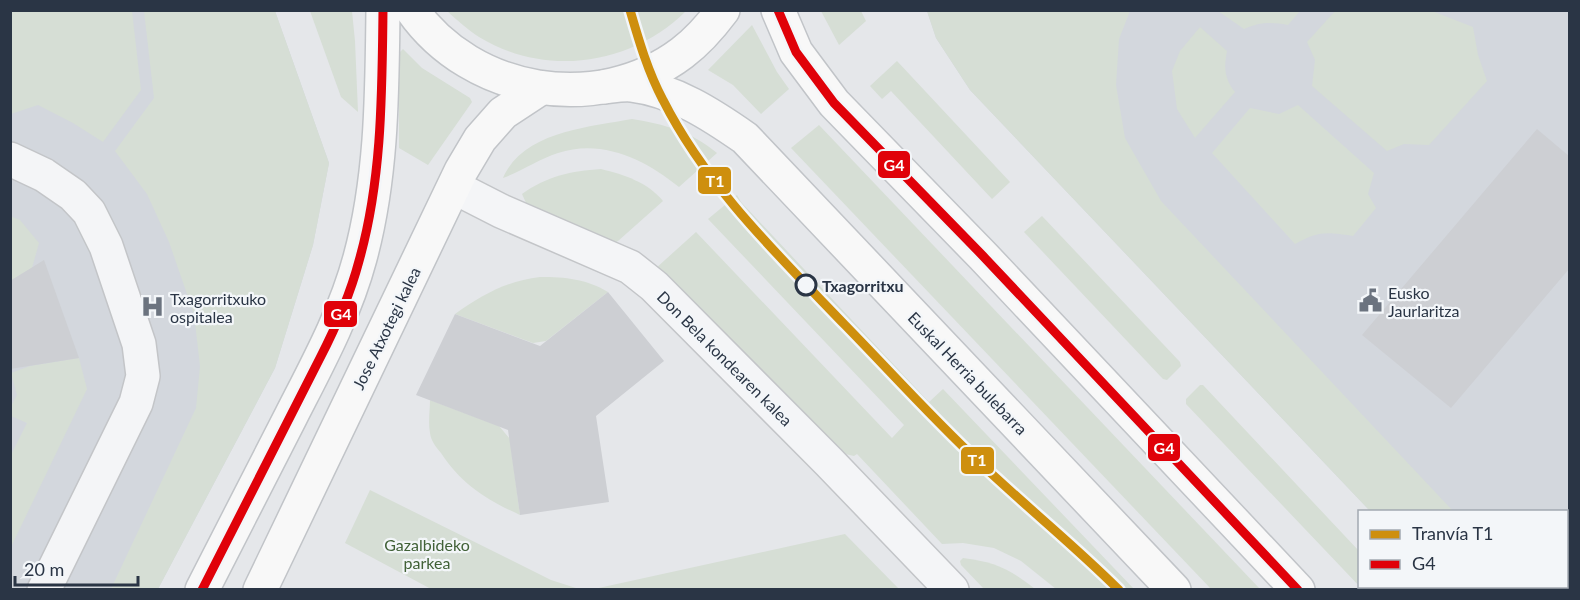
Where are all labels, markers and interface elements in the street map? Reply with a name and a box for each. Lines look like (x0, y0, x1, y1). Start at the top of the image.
line badge: G4 (877, 150, 911, 179)
text: G4 (884, 155, 904, 174)
line badge: T1 (697, 166, 732, 195)
text: T1 (706, 171, 724, 190)
street label: Jose Atxotegi kalea (348, 264, 424, 392)
marker: Txagorritxu (795, 274, 817, 296)
place label: Txagorritxu (822, 276, 904, 295)
place label: Eusko Jaurlaritza (1388, 283, 1459, 320)
street label: Don Bela kondearen kalea (654, 287, 796, 429)
public building icon: Eusko Jaurlaritza (1357, 288, 1383, 314)
place label: Txagorritxuko ospitalea (170, 289, 266, 326)
hospital icon: Txagorritxuko ospitalea (139, 294, 165, 320)
line badge: G4 (323, 300, 358, 328)
text: G4 (331, 304, 351, 323)
street label: Euskal Herria bulebarra (905, 308, 1031, 438)
line badge: G4 (1147, 433, 1181, 462)
text: G4 (1154, 438, 1174, 457)
line badge: T1 (960, 446, 995, 475)
text: T1 (968, 450, 986, 469)
legend (1358, 510, 1568, 588)
text: Tranvía T1 (1412, 522, 1494, 544)
park label: Gazalbideko parkea (384, 535, 470, 572)
scale bar (15, 549, 138, 587)
text: G4 (1412, 552, 1436, 574)
text: 20 m (24, 558, 64, 580)

